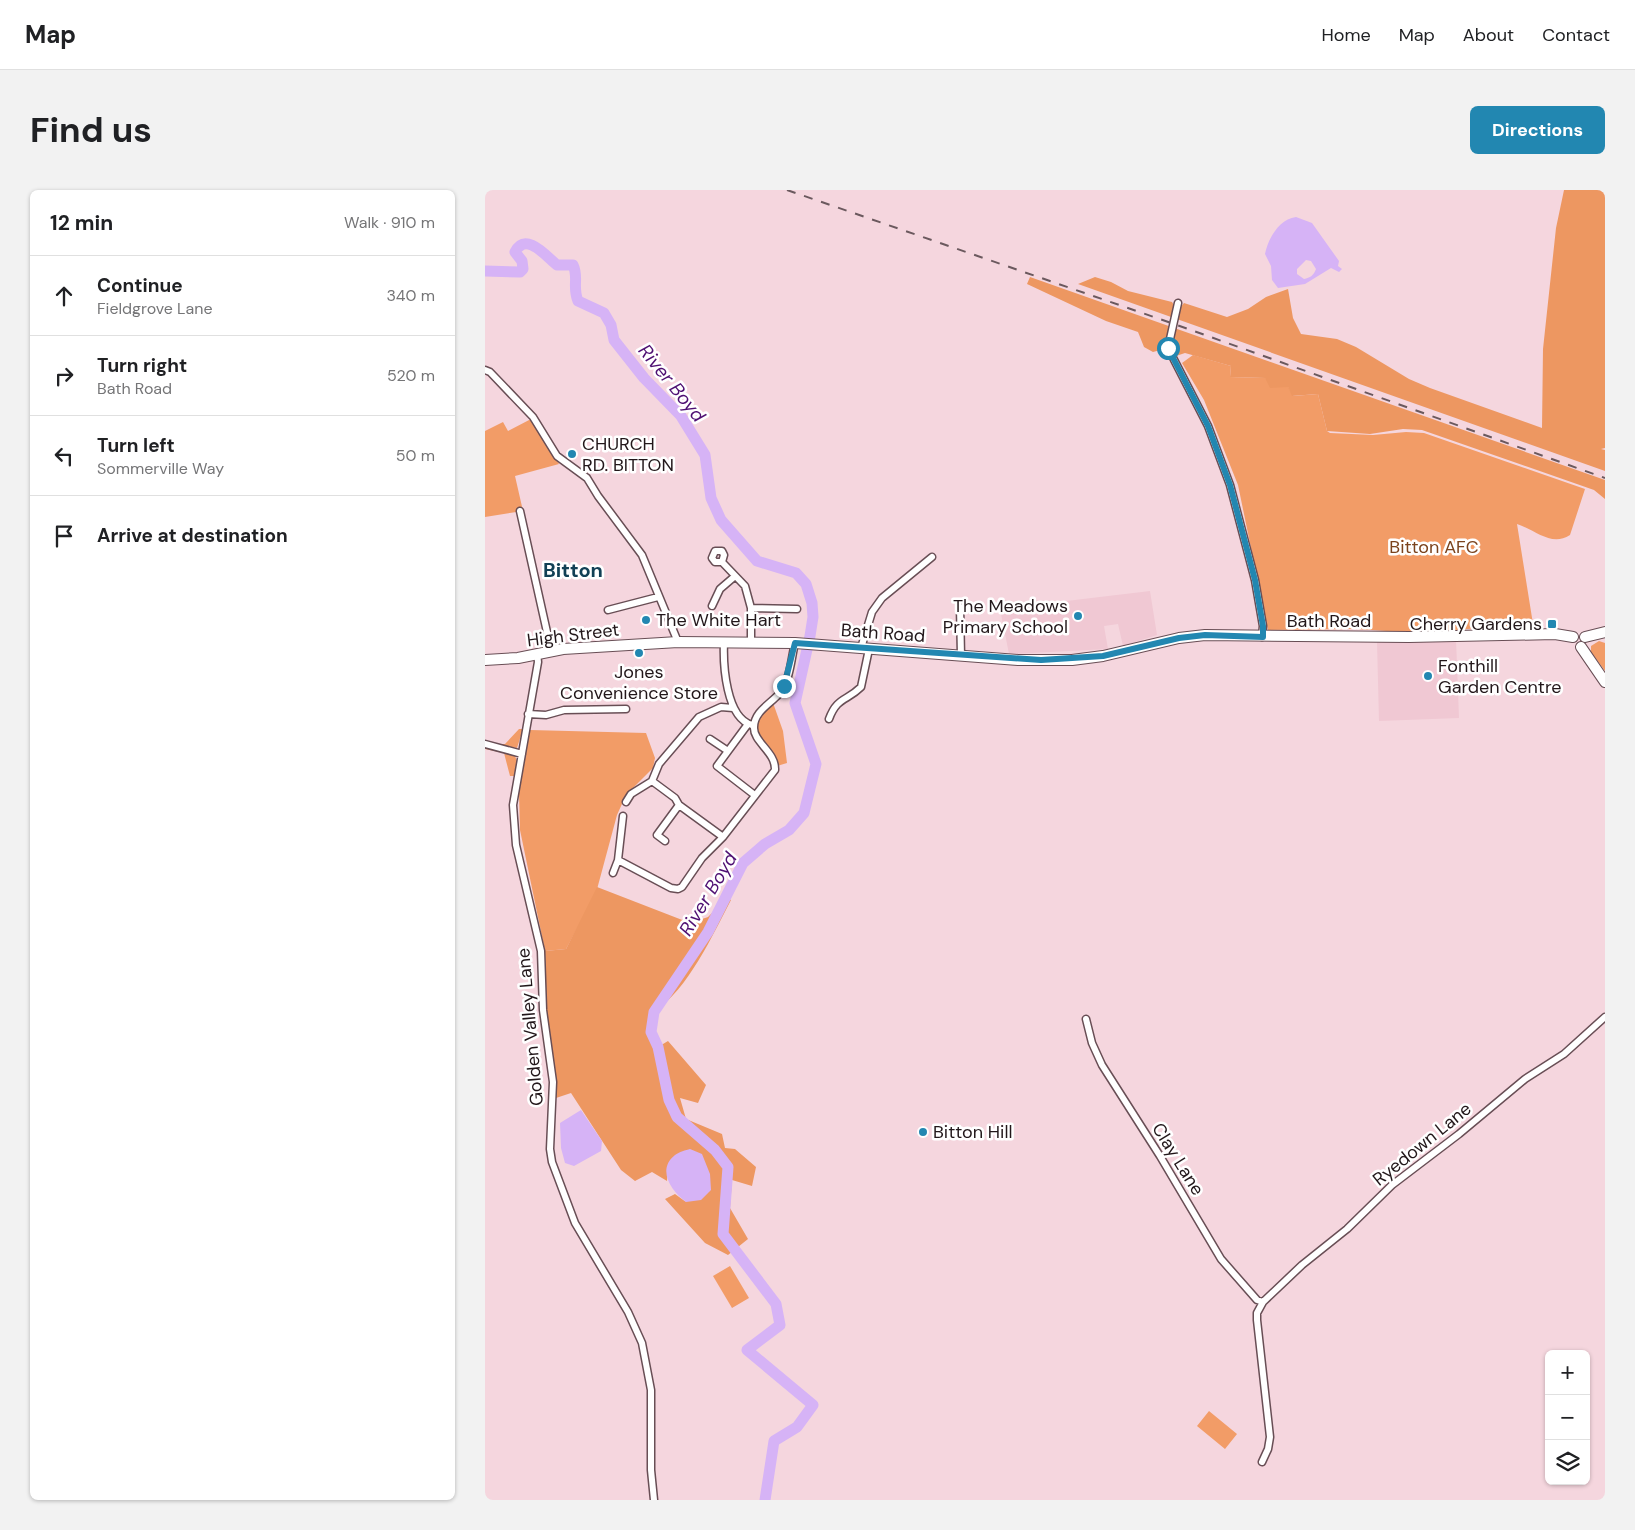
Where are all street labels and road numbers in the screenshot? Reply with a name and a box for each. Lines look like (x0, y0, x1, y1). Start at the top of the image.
street label: Bath Road (1287, 609, 1371, 633)
street label: High Street (525, 617, 621, 653)
street label: Bath Road (840, 618, 926, 648)
street label: Golden Valley Lane (511, 947, 549, 1107)
street label: Ryedown Lane (1368, 1097, 1476, 1191)
street label: Clay Lane (1146, 1118, 1210, 1200)

